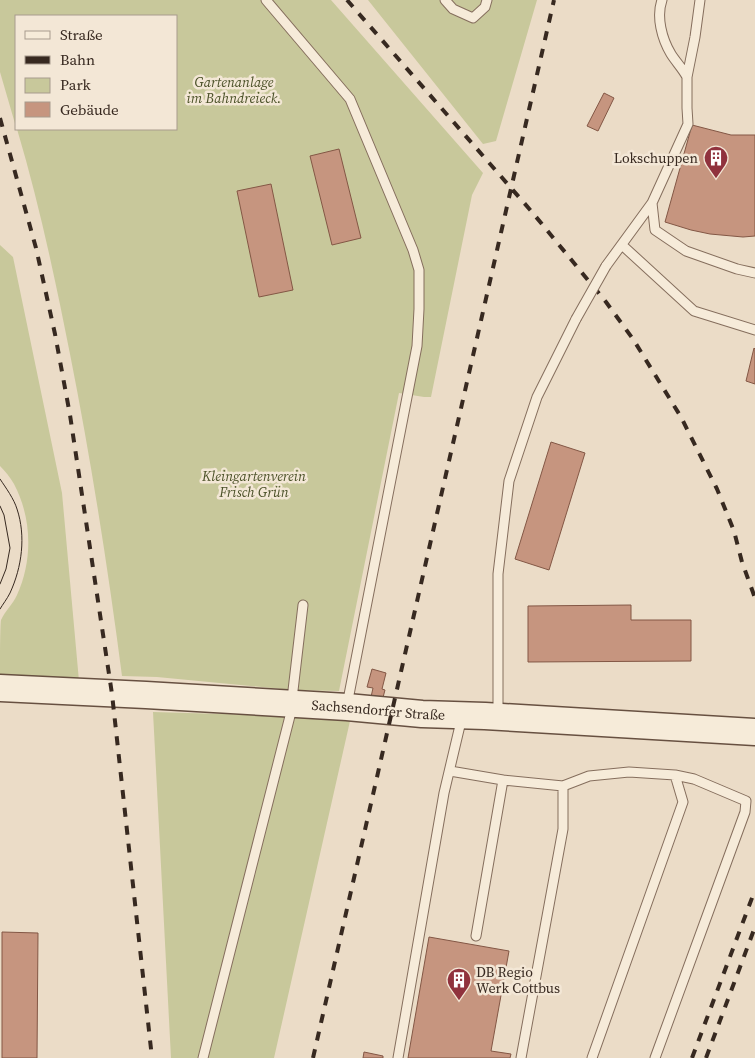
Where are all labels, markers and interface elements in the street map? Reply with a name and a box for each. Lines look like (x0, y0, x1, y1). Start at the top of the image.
legend (15, 15, 178, 130)
text: Straße (60, 24, 103, 45)
text: Bahn (60, 49, 95, 70)
park label: Gartenanlage im Bahndreieck. (186, 72, 282, 108)
text: Park (60, 74, 92, 95)
text: Gebäude (60, 99, 119, 120)
building icon: Lokschuppen (703, 145, 729, 179)
place label: Lokschuppen (614, 148, 699, 168)
park label: Kleingartenverein Frisch Grün (201, 466, 306, 502)
street label: Sachsendorfer Straße (311, 695, 445, 725)
place label: DB Regio Werk Cottbus (476, 962, 560, 998)
building icon: DB Regio Werk Cottbus (446, 967, 472, 1001)

